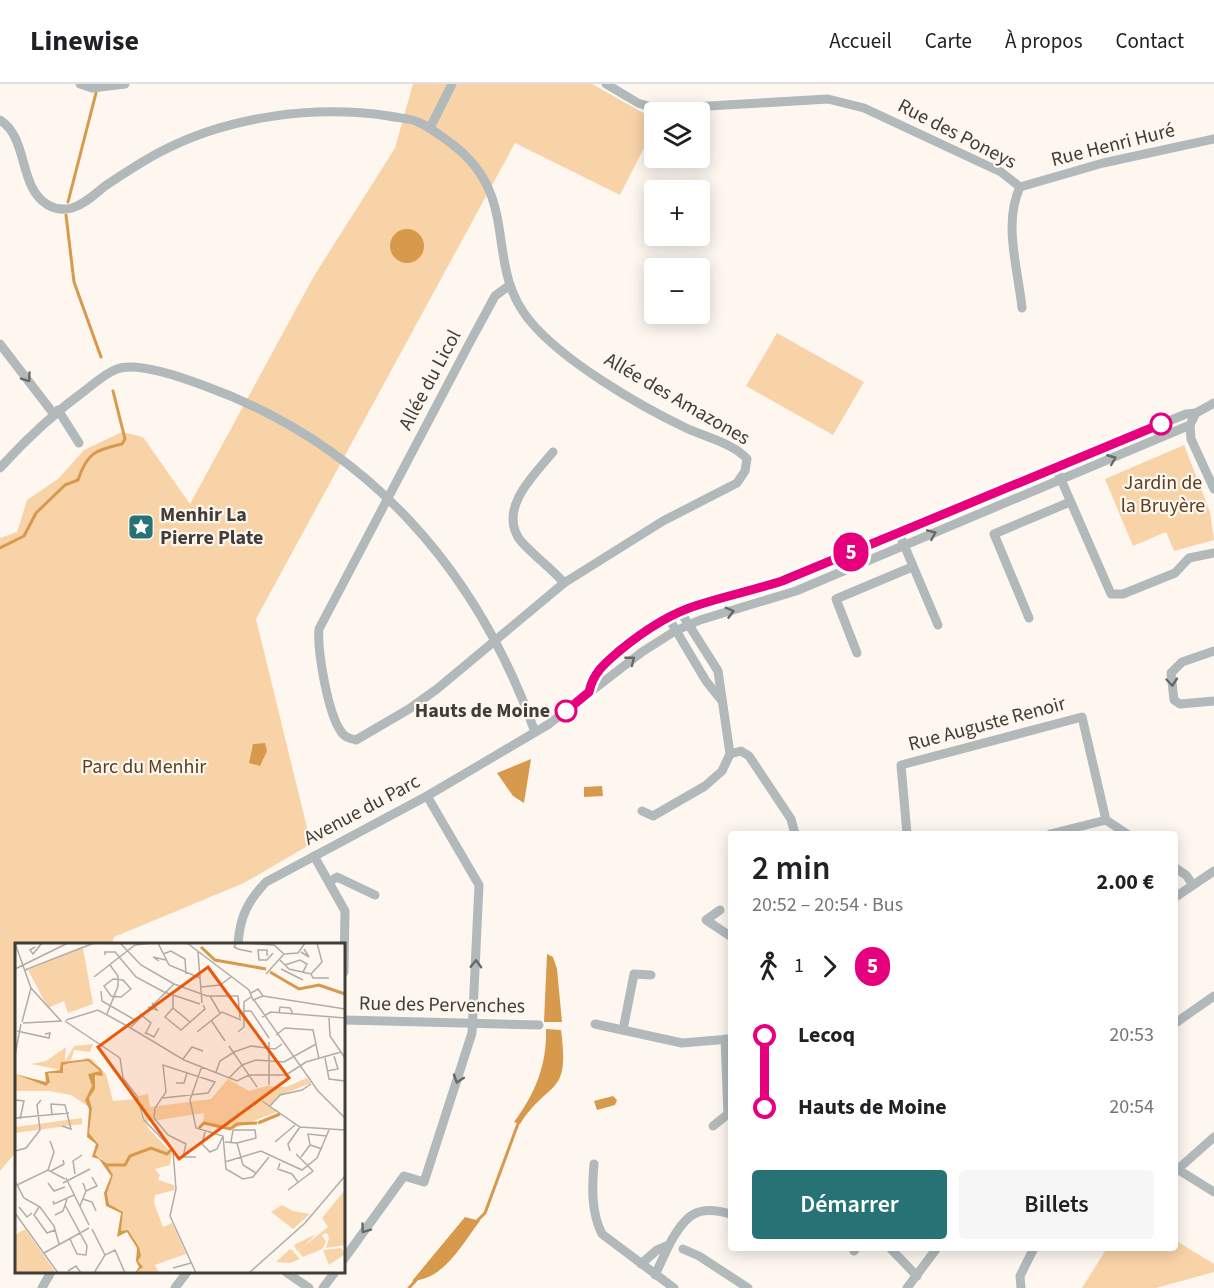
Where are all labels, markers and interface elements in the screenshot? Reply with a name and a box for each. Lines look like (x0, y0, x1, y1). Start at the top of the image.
text: Linewise (30, 21, 139, 61)
text: Accueil (829, 26, 892, 56)
text: Carte (925, 26, 972, 56)
text: À propos (1005, 26, 1082, 56)
text: Contact (1115, 26, 1184, 56)
street label: Rue des Poneys (893, 92, 1021, 176)
map controls (644, 102, 710, 324)
button: layers (644, 102, 710, 168)
street label: Rue Henri Huré (1048, 116, 1178, 174)
button: + (644, 180, 710, 246)
button: − (644, 258, 710, 324)
street label: Allée du Licol (392, 325, 468, 435)
street label: Allée des Amazones (599, 346, 755, 452)
one-way arrow (20, 371, 31, 382)
unlabelled marker (1150, 413, 1172, 435)
one-way arrow (1106, 454, 1116, 467)
park label: Jardin de la Bruyère (1121, 469, 1205, 520)
place label: Menhir La Pierre Plate (160, 501, 263, 552)
place icon: Menhir La Pierre Plate (126, 512, 156, 542)
one-way arrow (925, 530, 936, 542)
line badge: 5 (832, 532, 870, 572)
text: 5 (845, 537, 857, 567)
one-way arrow (724, 607, 735, 619)
one-way arrow (625, 657, 636, 668)
one-way arrow (1165, 677, 1178, 686)
street label: Rue Auguste Renoir (905, 690, 1069, 758)
place label: Hauts de Moine (415, 697, 550, 725)
marker: Hauts de Moine (555, 700, 577, 722)
park label: Parc du Menhir (82, 753, 206, 781)
street label: Avenue du Parc (299, 768, 425, 852)
text: 2 min (752, 845, 830, 892)
text: 2.00 € (1097, 866, 1154, 898)
text: 20:52 – 20:54 · Bus (752, 891, 903, 919)
inset map (15, 943, 345, 1273)
icon: walk (752, 950, 785, 983)
icon: forward (813, 950, 846, 983)
text: 5 (867, 951, 878, 981)
text: 1 (794, 952, 804, 980)
one-way arrow (469, 960, 482, 969)
street label: Rue des Pervenches (359, 990, 525, 1020)
text: Lecoq (798, 1019, 855, 1051)
text: 20:53 (1109, 1021, 1154, 1049)
one-way arrow (452, 1073, 465, 1084)
text: Hauts de Moine (798, 1091, 947, 1123)
text: 20:54 (1109, 1093, 1154, 1121)
button: Démarrer (752, 1170, 947, 1239)
button: Billets (959, 1170, 1154, 1239)
one-way arrow (361, 1223, 372, 1234)

